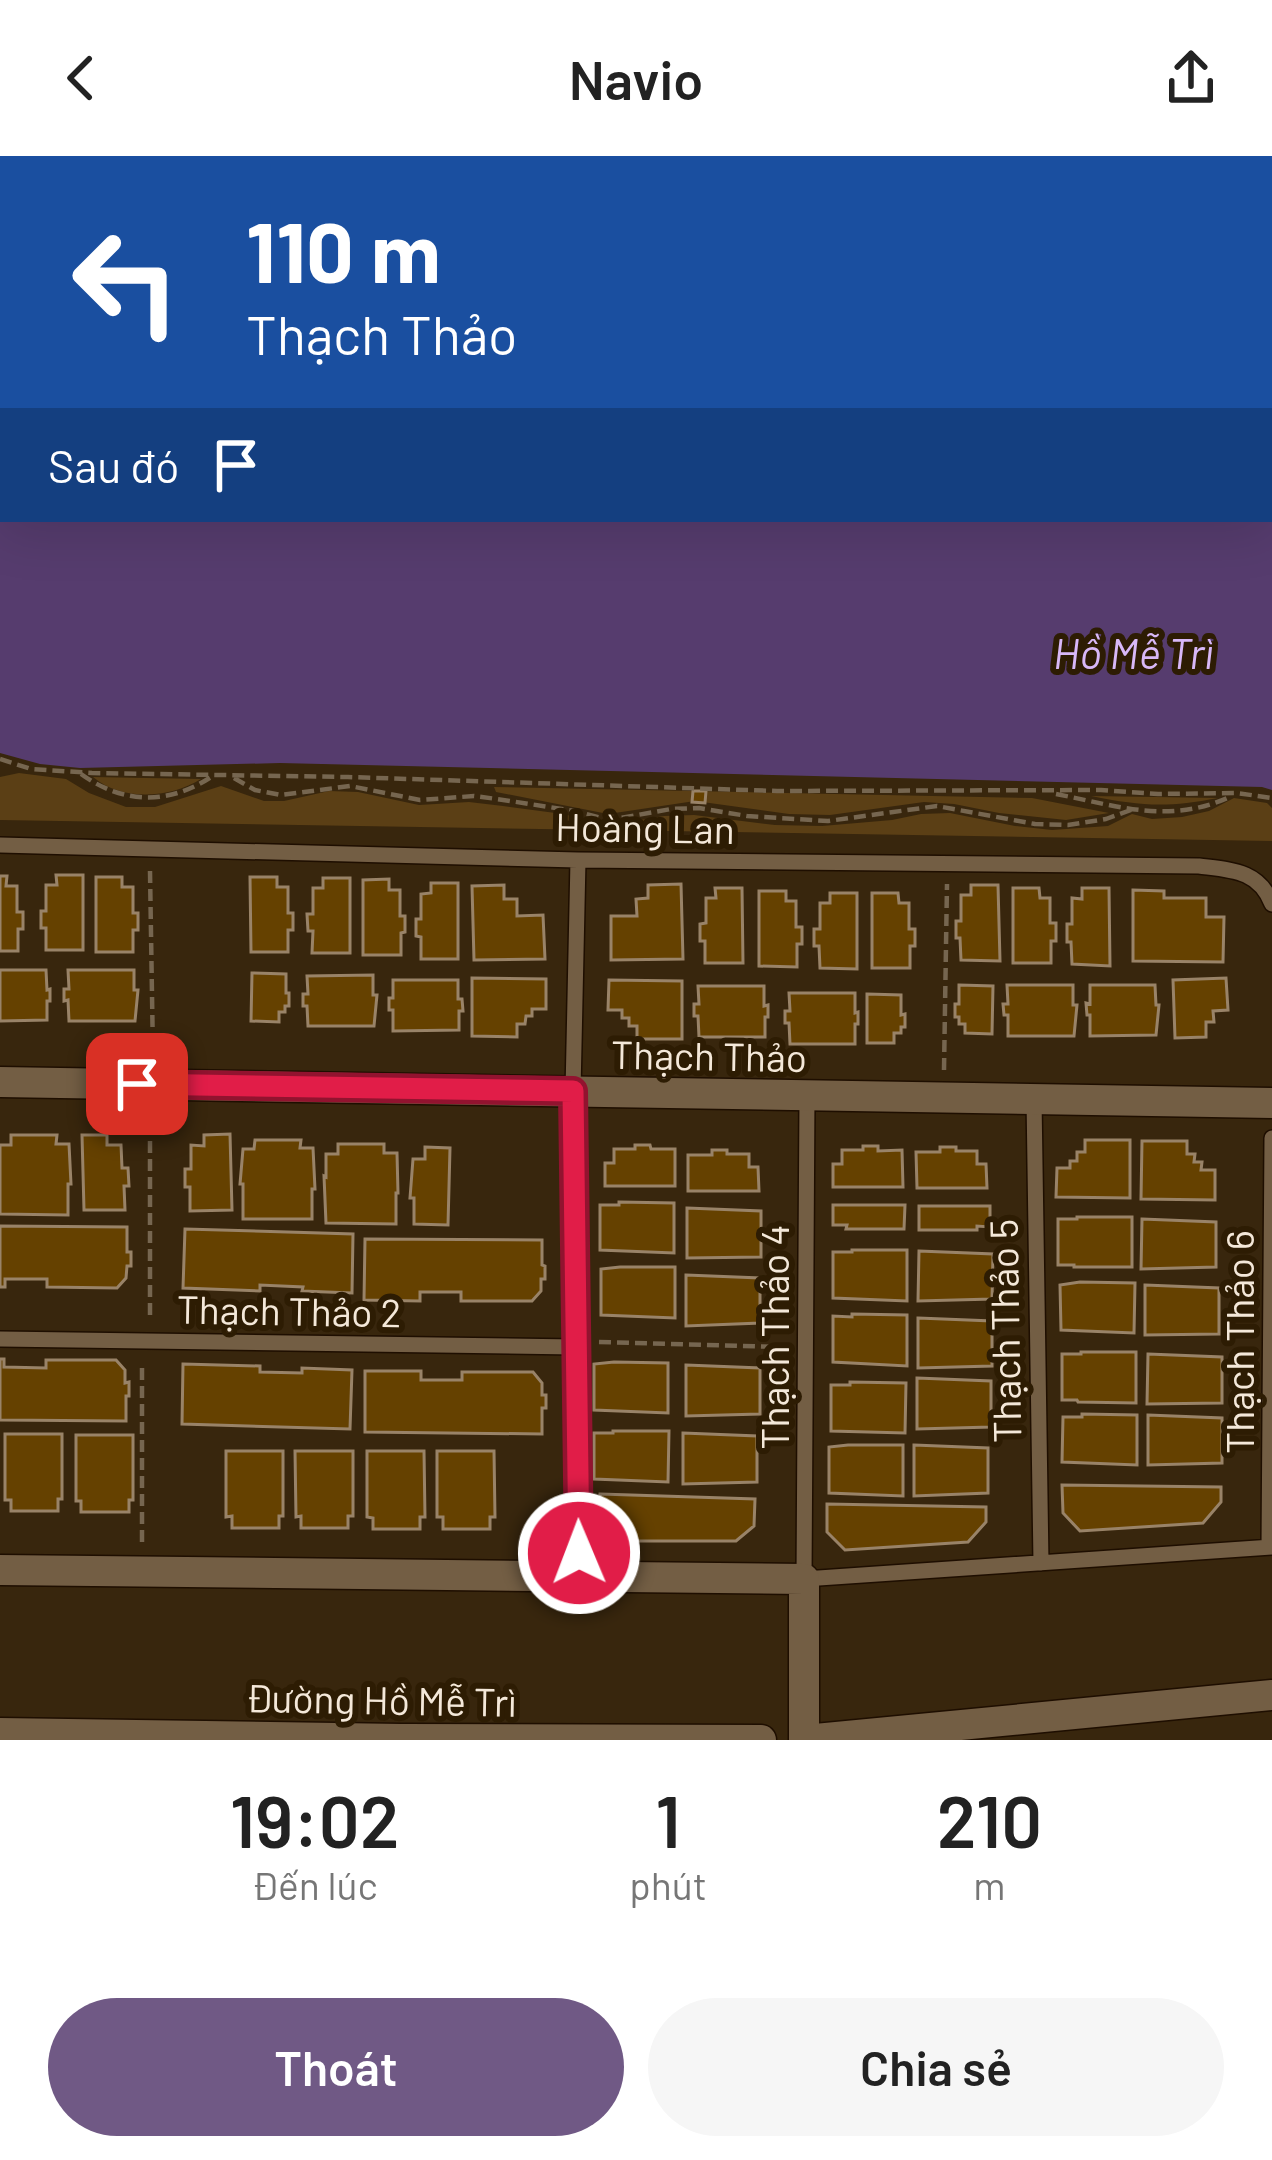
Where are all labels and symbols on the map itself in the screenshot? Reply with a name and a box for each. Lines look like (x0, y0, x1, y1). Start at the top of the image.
water label: Hồ Mễ Trì (1053, 627, 1213, 677)
street label: Hoàng Lan (555, 802, 735, 852)
street label: Thạch Thảo (611, 1030, 807, 1080)
pin (86, 1033, 188, 1135)
street label: Thạch Thảo 5 (979, 1219, 1029, 1443)
street label: Thạch Thảo 4 (750, 1224, 797, 1450)
street label: Thạch Thảo 6 (1215, 1230, 1262, 1454)
street label: Thạch Thảo 2 (176, 1285, 402, 1335)
position arrow (516, 1490, 642, 1616)
street label: Đường Hồ Mễ Trì (245, 1673, 517, 1725)

